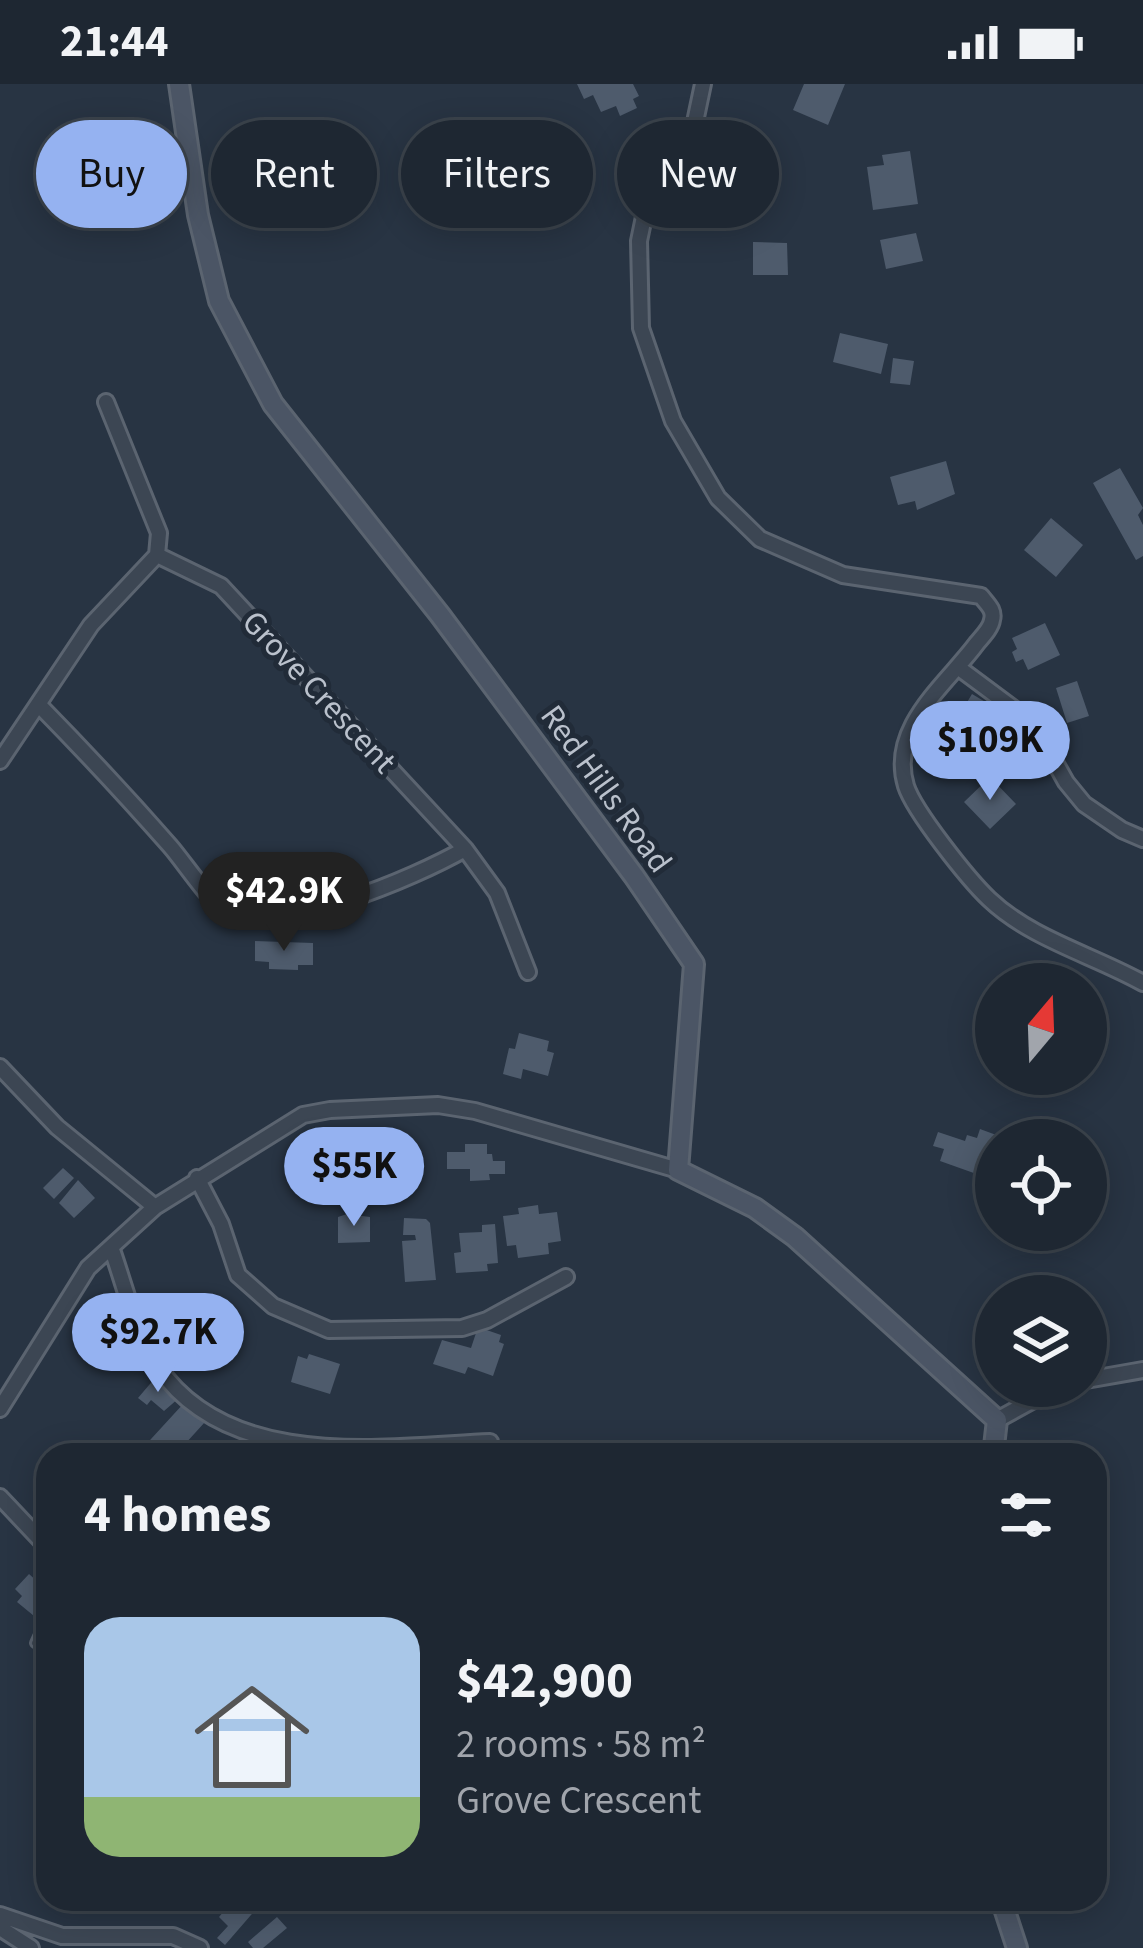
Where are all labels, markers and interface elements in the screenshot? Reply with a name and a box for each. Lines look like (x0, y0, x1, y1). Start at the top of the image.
text: 21:44 (60, 10, 169, 74)
chip: Buy (36, 120, 187, 228)
chip: Rent (211, 120, 377, 228)
chip: Filters (401, 120, 593, 228)
chip: New (617, 120, 779, 228)
street label: Grove Crescent (231, 600, 407, 784)
street label: Red Hills Road (529, 695, 683, 883)
pin: $109K (906, 701, 1074, 803)
text: $109K (937, 712, 1043, 768)
pin: $42.9K (186, 852, 382, 954)
text: $42.9K (225, 863, 343, 919)
north arrow (975, 963, 1107, 1095)
map controls (975, 963, 1107, 1407)
button: locate (975, 1119, 1107, 1251)
pin: $55K (283, 1127, 425, 1229)
text: $55K (311, 1138, 397, 1194)
button: layers (975, 1275, 1107, 1407)
pin: $92.7K (60, 1293, 256, 1395)
text: $92.7K (99, 1304, 217, 1360)
text: 4 homes (84, 1479, 271, 1551)
icon: filters (993, 1482, 1059, 1548)
text: $42,900 (456, 1645, 633, 1717)
icon: home (180, 1665, 324, 1809)
text: 2 rooms · 58 m² (456, 1717, 706, 1773)
text: Grove Crescent (456, 1773, 701, 1829)

